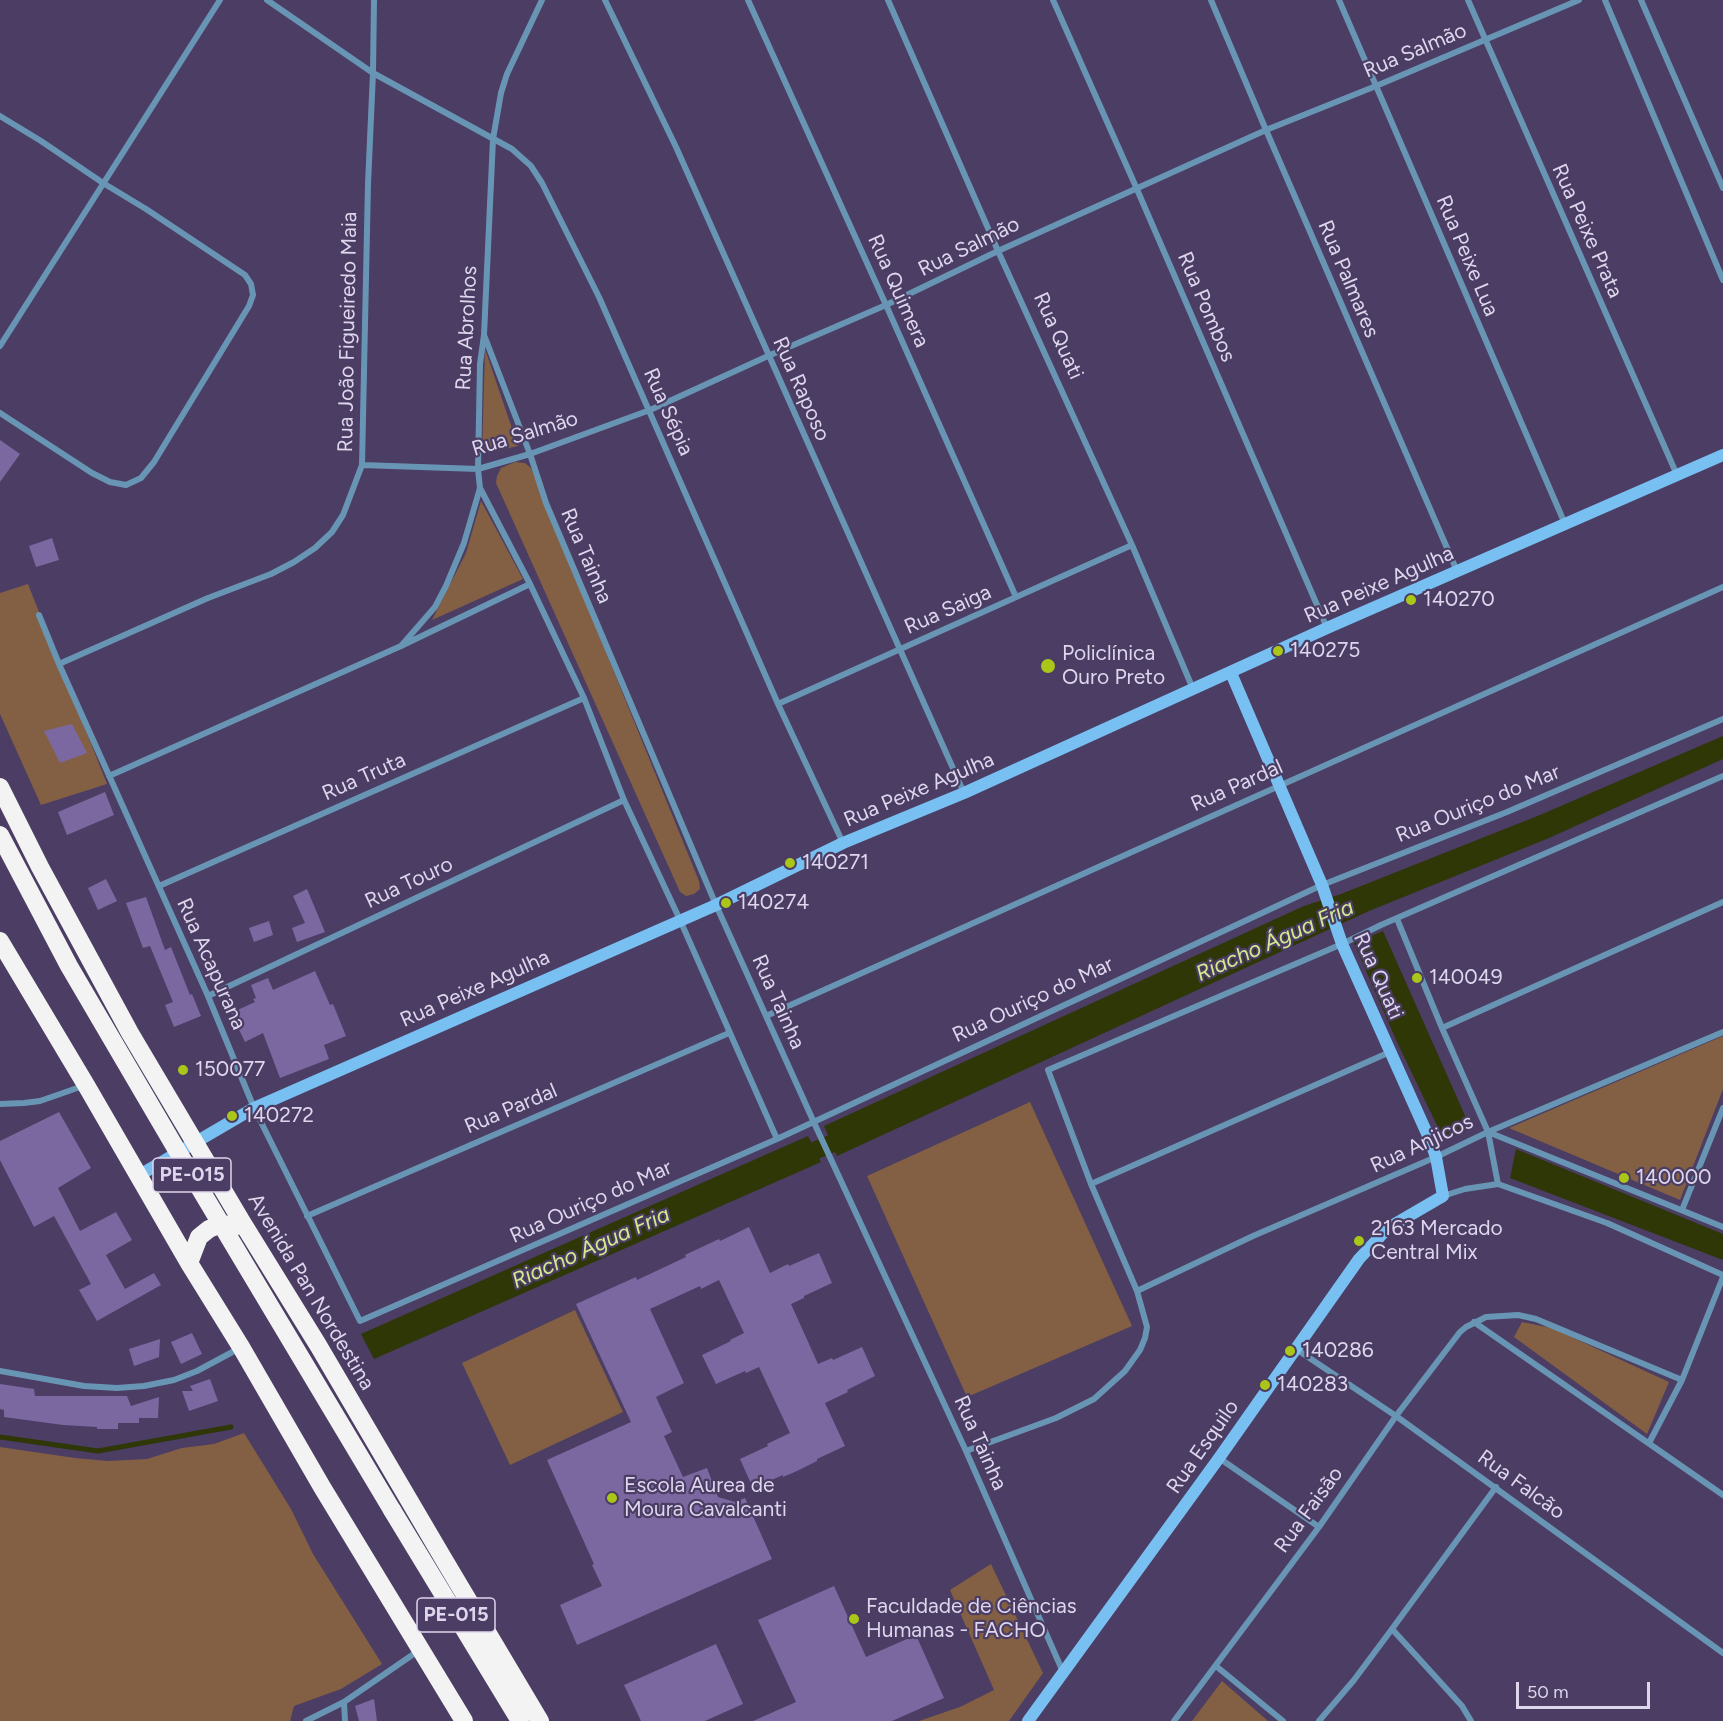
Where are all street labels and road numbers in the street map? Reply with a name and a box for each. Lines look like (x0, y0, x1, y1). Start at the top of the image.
street label: Rua Salmão (1360, 18, 1470, 84)
street label: Rua Peixe Prata (1546, 160, 1628, 302)
street label: Rua Peixe Lua (1430, 192, 1504, 320)
street label: Rua João Figueiredo Maia (333, 211, 363, 453)
street label: Rua Salmão (914, 212, 1024, 282)
street label: Rua Palmares (1312, 217, 1384, 341)
street label: Rua Quimera (862, 231, 934, 351)
street label: Rua Pombos (1172, 248, 1240, 366)
street label: Rua Abrolhos (451, 265, 483, 391)
street label: Rua Quati (1028, 289, 1088, 383)
street label: Rua Raposo (767, 333, 835, 445)
street label: Rua Sépia (638, 364, 698, 460)
street label: Rua Salmão (469, 406, 581, 462)
street label: Rua Tainha (555, 505, 617, 607)
street label: Rua Peixe Agulha (1300, 541, 1458, 629)
street label: Rua Saiga (901, 580, 995, 640)
street label: Rua Truta (318, 747, 410, 807)
street label: Rua Peixe Agulha (840, 747, 998, 833)
street label: Rua Pardal (1187, 755, 1287, 817)
street label: Rua Ouriço do Mar (1392, 760, 1564, 848)
street label: Rua Touro (361, 852, 457, 914)
street label: Rua Acapurana (171, 894, 251, 1034)
street label: Rua Quati (1348, 929, 1408, 1023)
street label: Rua Peixe Agulha (396, 945, 554, 1033)
street label: Rua Tainha (746, 951, 810, 1053)
street label: Rua Ouriço do Mar (949, 952, 1117, 1048)
street label: Rua Pardal (461, 1078, 561, 1140)
street label: Rua Anjicos (1367, 1109, 1477, 1179)
street label: Rua Ouriço do Mar (506, 1155, 676, 1249)
road number: PE-015 (153, 1158, 231, 1192)
street label: Avenida Pan Nordestina (242, 1189, 380, 1395)
street label: Rua Tainha (948, 1392, 1012, 1494)
street label: Rua Esquilo (1162, 1395, 1244, 1499)
street label: Rua Falcão (1472, 1445, 1570, 1525)
street label: Rua Faisão (1269, 1462, 1349, 1558)
road number: PE-015 (417, 1598, 495, 1632)

